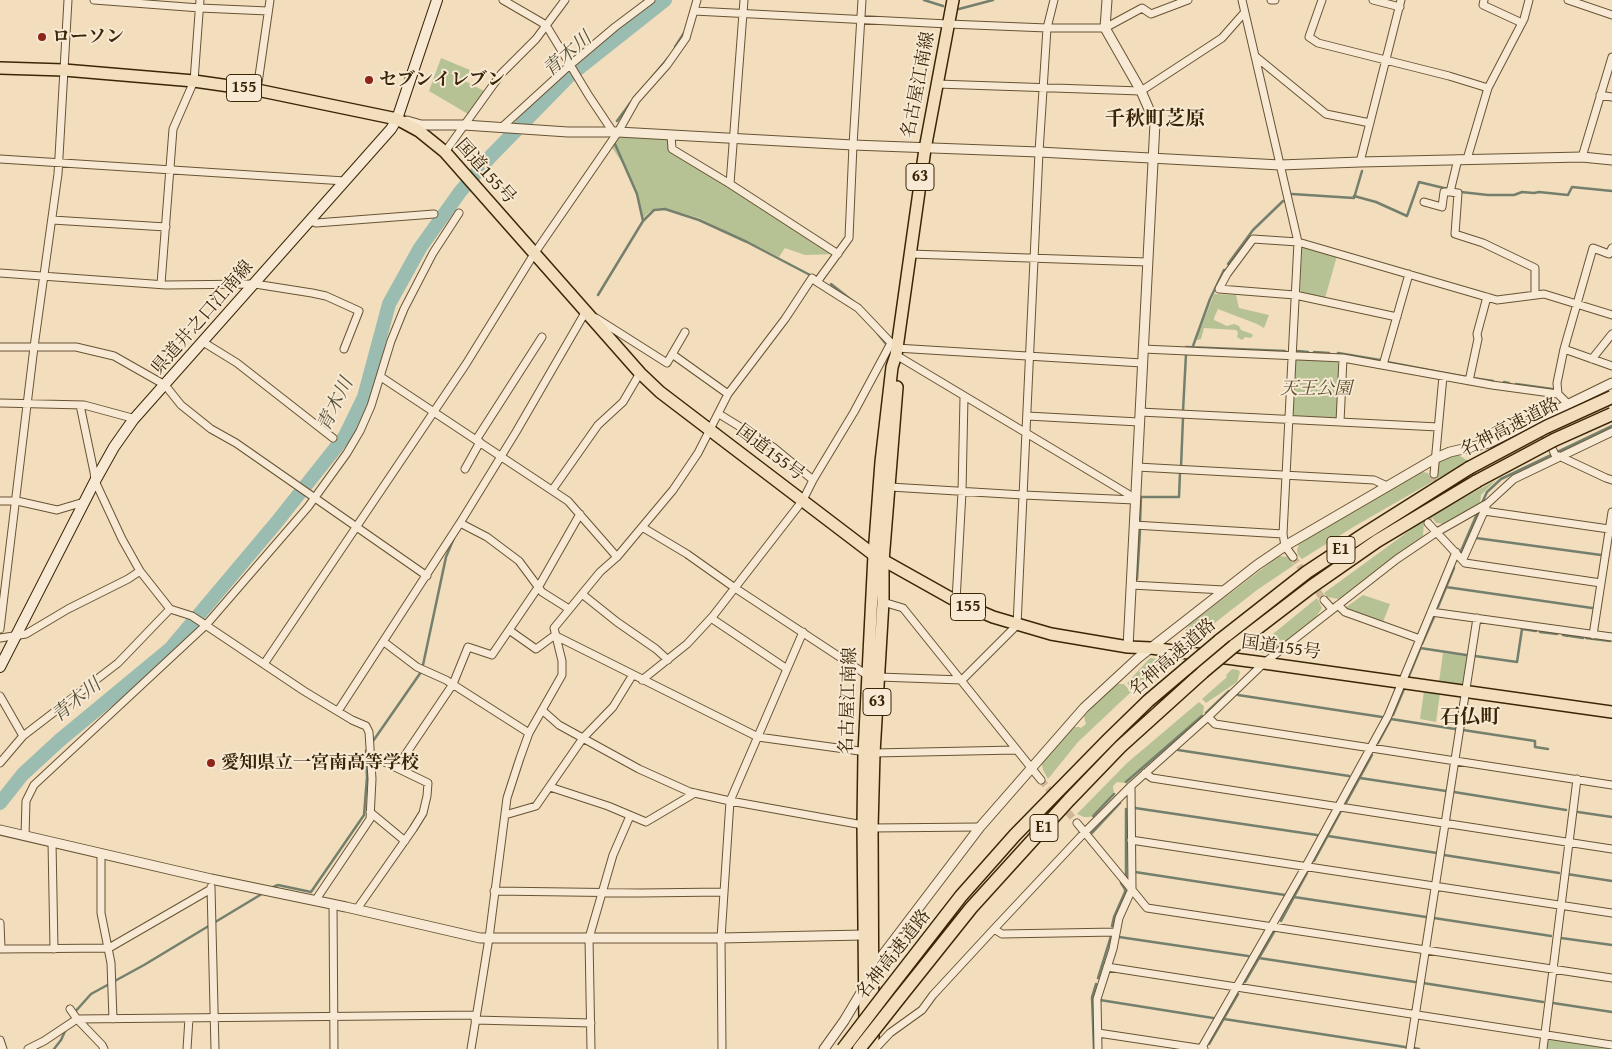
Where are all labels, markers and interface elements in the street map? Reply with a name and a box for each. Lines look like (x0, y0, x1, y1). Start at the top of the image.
place label: ローソン (52, 26, 124, 48)
water label: 青木川 (539, 28, 597, 82)
street label: 名古屋江南線 (898, 30, 940, 140)
marker: ローソン (36, 31, 48, 43)
place label: セブンイレブン (379, 69, 505, 91)
marker: セブンイレブン (363, 74, 375, 86)
road number: 155 (226, 75, 262, 102)
district label: 千秋町芝原 (1105, 108, 1205, 132)
street label: 国道155号 (450, 135, 520, 209)
road number: 63 (906, 163, 934, 190)
street label: 県道井之口江南線 (148, 257, 258, 379)
water label: 青木川 (313, 374, 359, 436)
park label: 天王公園 (1280, 378, 1352, 400)
street label: 名神高速道路 (1457, 394, 1563, 462)
street label: 国道155号 (732, 420, 808, 486)
road number: E1 (1327, 536, 1355, 564)
road number: 155 (950, 594, 986, 620)
street label: 名神高速道路 (1125, 614, 1221, 702)
street label: 国道155号 (1240, 632, 1322, 664)
street label: 名古屋江南線 (836, 647, 862, 755)
water label: 青木川 (48, 674, 106, 728)
road number: 63 (863, 689, 891, 716)
district label: 石仏町 (1440, 706, 1500, 730)
place label: 愛知県立一宮南高等学校 (221, 752, 419, 774)
marker: 愛知県立一宮南高等学校 (205, 757, 217, 769)
road number: E1 (1030, 814, 1058, 841)
street label: 名神高速道路 (852, 906, 936, 1004)

